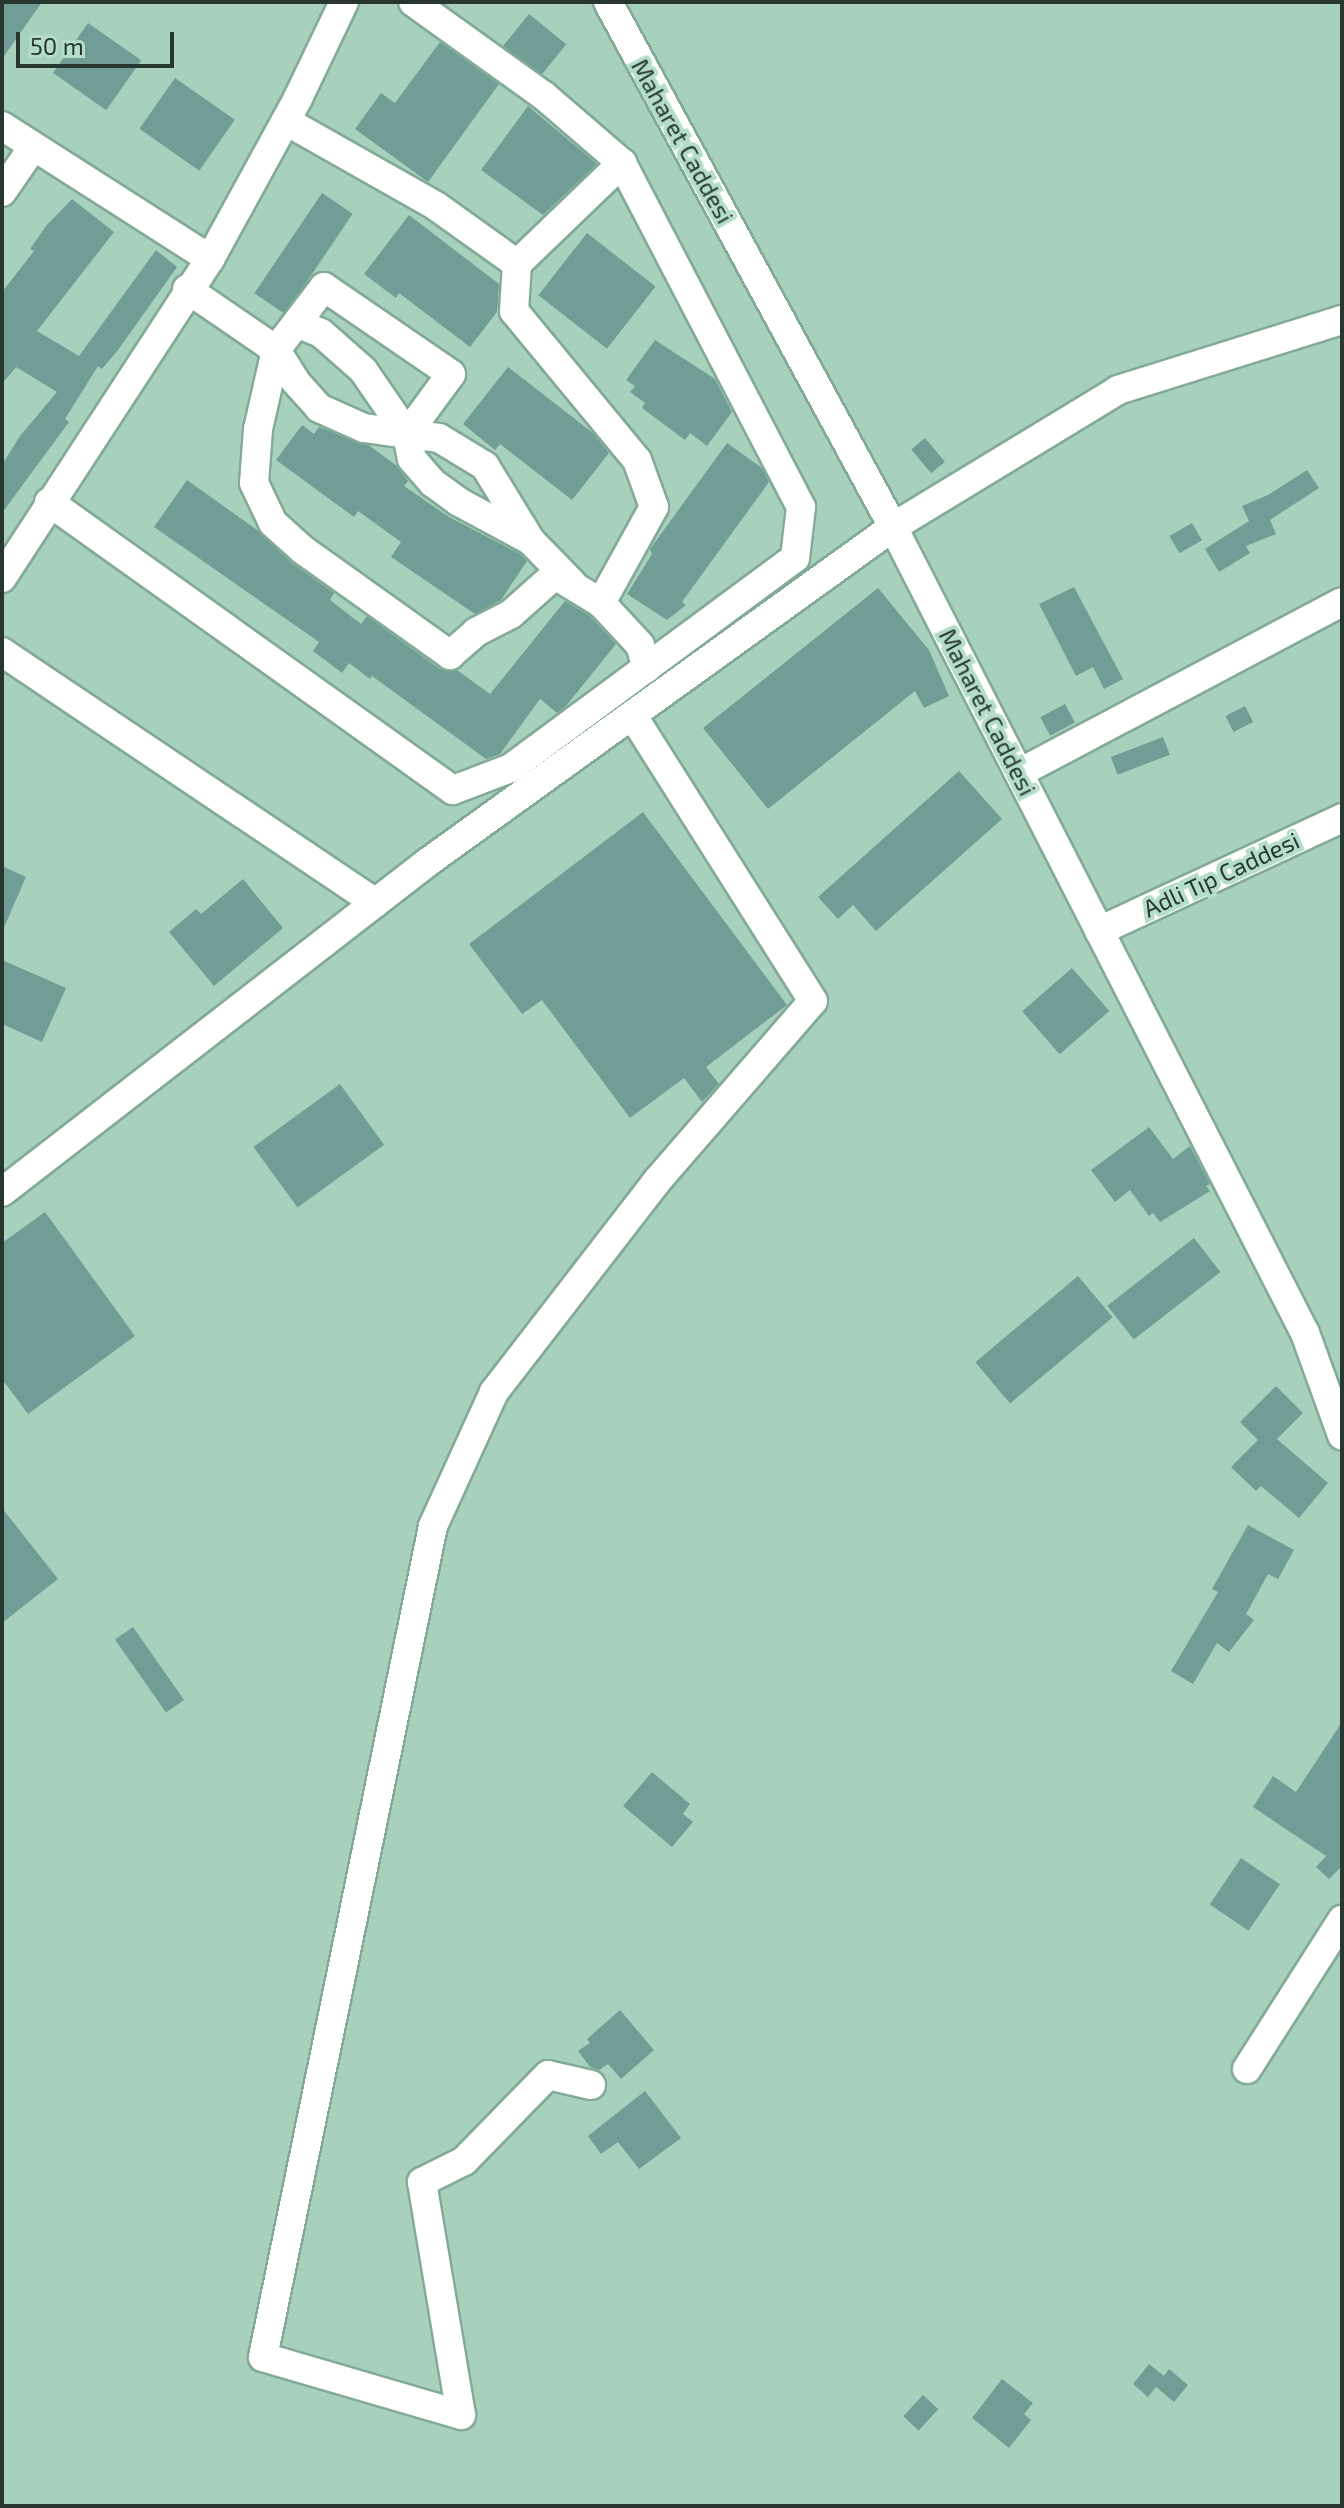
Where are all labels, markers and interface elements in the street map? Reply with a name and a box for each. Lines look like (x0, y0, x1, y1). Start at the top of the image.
scale bar (20, 16, 178, 66)
text: 50 m (30, 31, 84, 60)
street label: Maharet Caddesi (626, 54, 740, 228)
street label: Maharet Caddesi (934, 624, 1042, 800)
street label: Adli Tıp Caddesi (1138, 825, 1304, 923)

